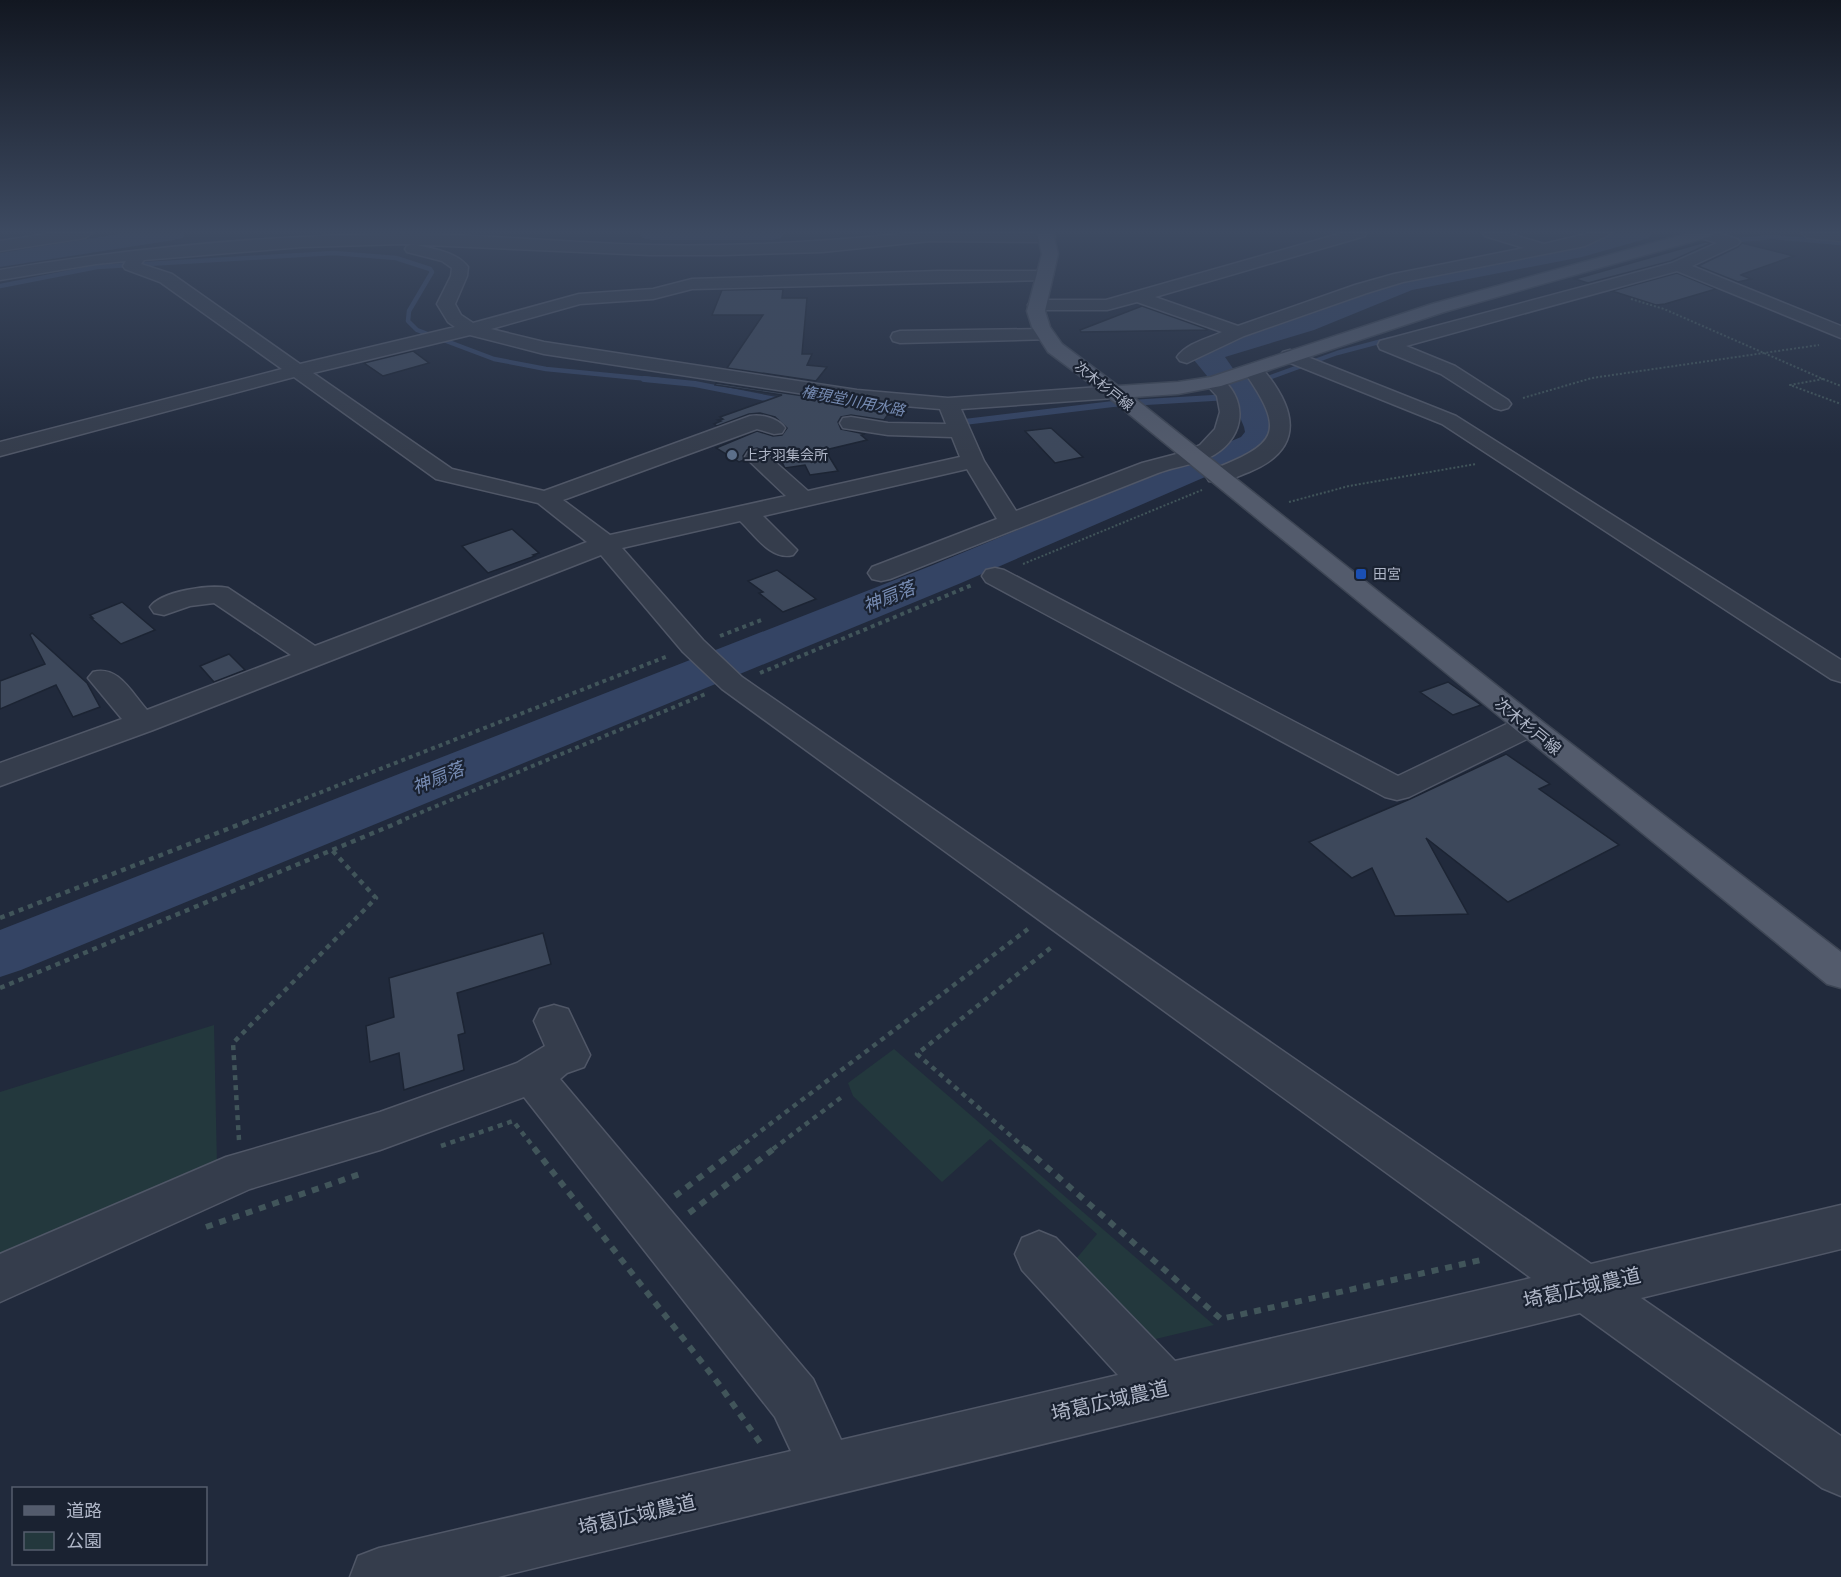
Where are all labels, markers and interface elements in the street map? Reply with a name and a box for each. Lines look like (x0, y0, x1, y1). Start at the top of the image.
street label: 次木杉戸線 (1071, 358, 1137, 415)
water label: 権現堂川用水路 (800, 382, 908, 420)
place label: 上才羽集会所 (744, 447, 828, 464)
marker: 上才羽集会所 (725, 448, 739, 462)
place label: 田宮 (1373, 566, 1401, 583)
marker: 田宮 (1354, 567, 1368, 581)
water label: 神扇落 (860, 576, 921, 617)
street label: 次木杉戸線 (1491, 694, 1565, 759)
water label: 神扇落 (409, 757, 470, 798)
street label: 埼葛広域農道 (1521, 1263, 1643, 1313)
street label: 埼葛広域農道 (1049, 1376, 1171, 1426)
legend (12, 1487, 207, 1565)
street label: 埼葛広域農道 (576, 1490, 698, 1540)
text: 道路 (66, 1500, 102, 1522)
text: 公園 (66, 1530, 102, 1552)

